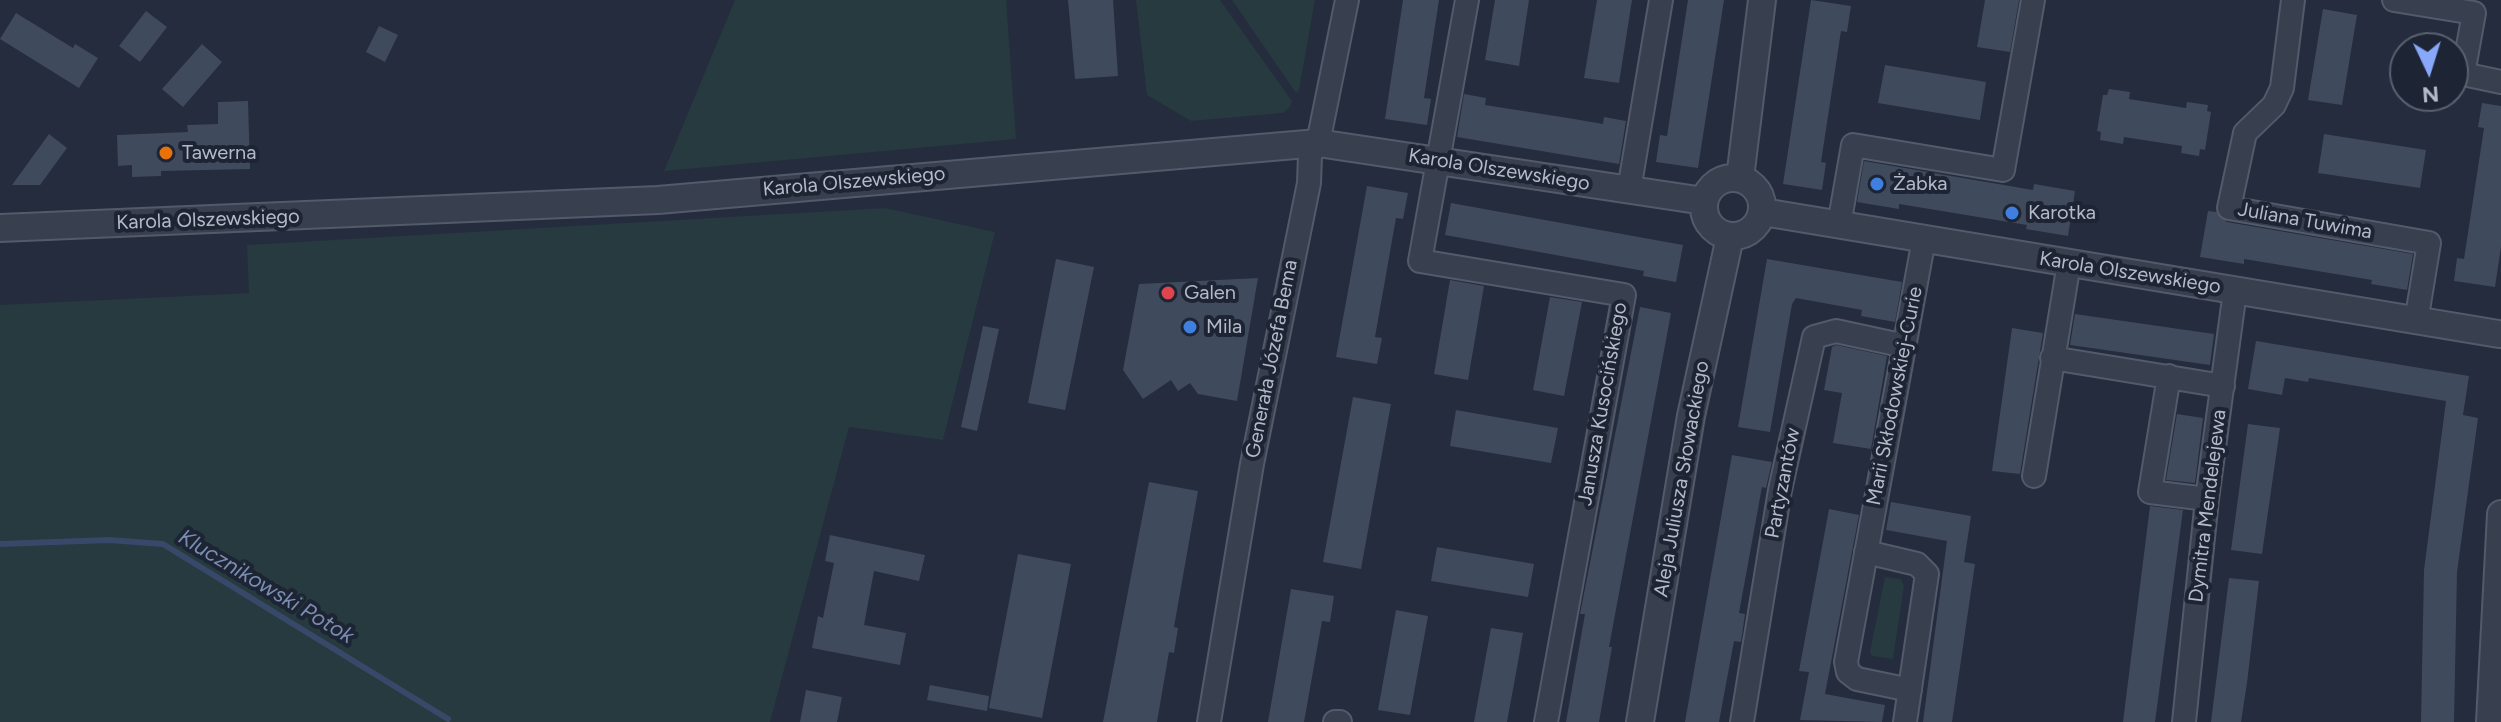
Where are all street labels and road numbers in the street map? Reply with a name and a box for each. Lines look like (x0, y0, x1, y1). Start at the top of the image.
street label: Karola Olszewskiego (1407, 144, 1591, 196)
street label: Karola Olszewskiego (762, 162, 946, 202)
street label: Juliana Tuwima (2236, 197, 2374, 245)
street label: Karola Olszewskiego (116, 205, 300, 235)
street label: Karola Olszewskiego (2038, 247, 2222, 299)
street label: Generała Józefa Bema (1241, 258, 1303, 460)
street label: Marii Skłodowskiej-Curie (1862, 285, 1928, 507)
street label: Janusza Kusocińskiego (1573, 301, 1633, 507)
street label: Aleja Juliusza Słowackiego (1649, 359, 1715, 599)
street label: Dymitra Mendelejewa (2184, 408, 2232, 604)
street label: Partyzantów (1761, 426, 1805, 540)

